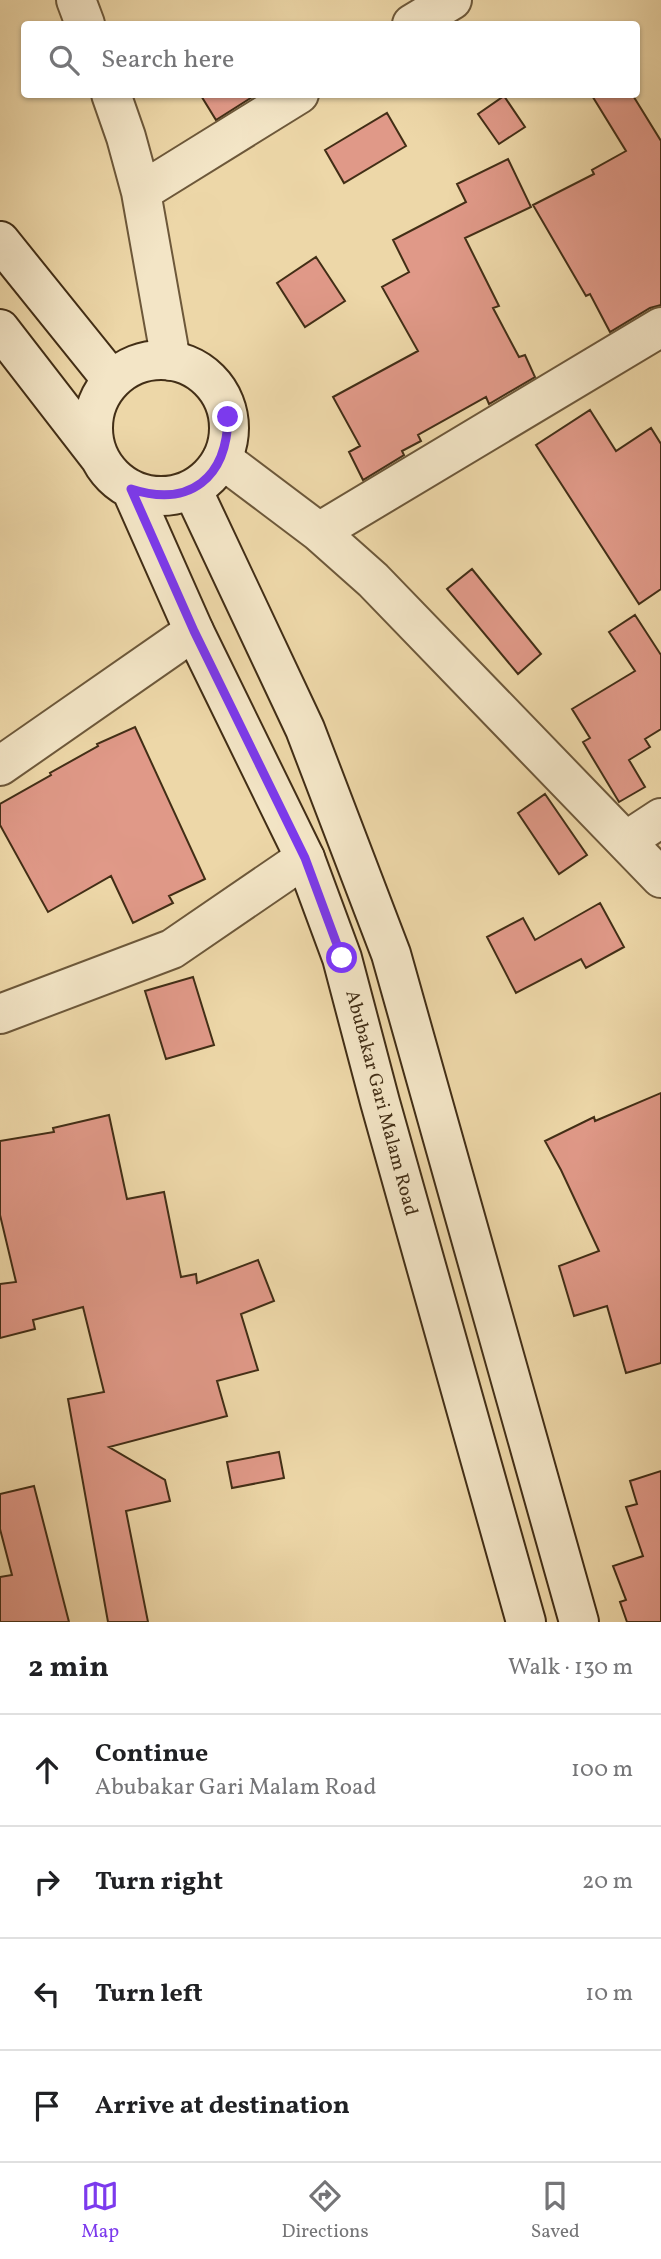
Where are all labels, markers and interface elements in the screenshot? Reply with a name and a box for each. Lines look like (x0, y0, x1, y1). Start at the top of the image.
search box (21, 21, 640, 98)
icon: search (45, 41, 83, 79)
text: Search here (101, 42, 234, 78)
route end (212, 401, 243, 432)
route start (326, 942, 357, 973)
street label: Abubakar Gari Malam Road (338, 987, 424, 1219)
text: 2 min (28, 1647, 109, 1689)
text: Walk · 130 m (508, 1652, 633, 1684)
text: Continue (95, 1736, 208, 1772)
icon: ahead (28, 1751, 66, 1789)
text: 100 m (571, 1754, 633, 1786)
text: Abubakar Gari Malam Road (95, 1772, 377, 1804)
icon: right (28, 1863, 66, 1901)
text: Turn right (95, 1864, 223, 1900)
text: 20 m (582, 1866, 633, 1898)
icon: left (28, 1975, 66, 2013)
text: Turn left (95, 1976, 203, 2012)
text: 10 m (585, 1978, 633, 2010)
icon: arrive (28, 2087, 66, 2125)
text: Arrive at destination (95, 2088, 350, 2124)
tab: Map (81, 2177, 119, 2245)
tab: Directions (282, 2177, 369, 2245)
tab: Saved (531, 2177, 580, 2245)

